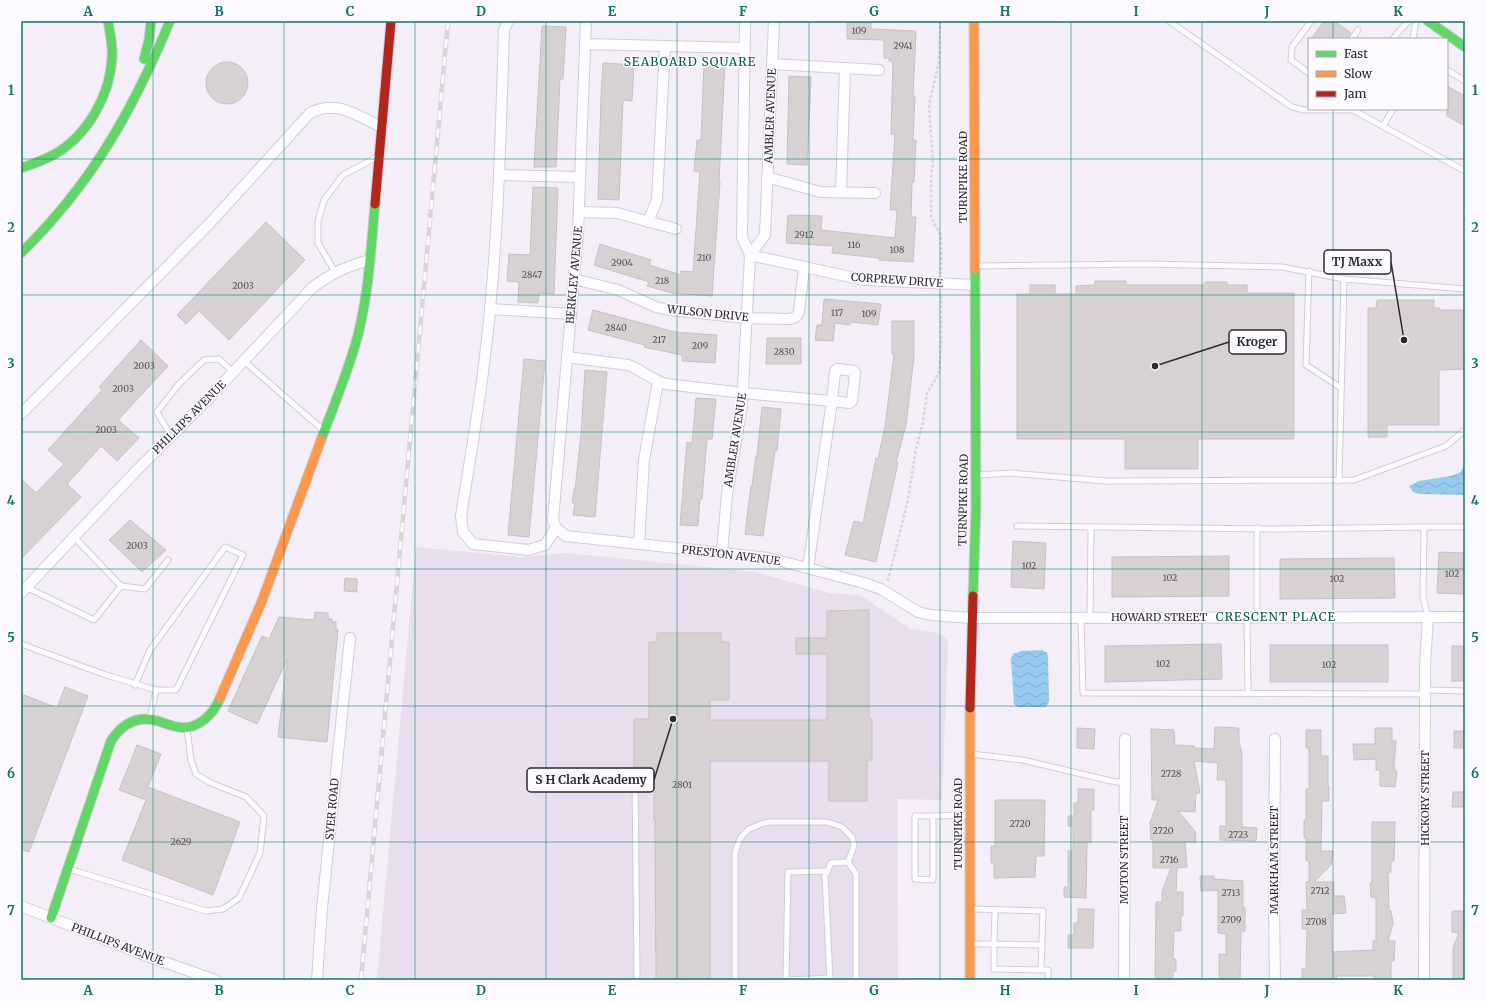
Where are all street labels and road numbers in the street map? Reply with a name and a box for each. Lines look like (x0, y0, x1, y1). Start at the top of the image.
street label: AMBLER AVENUE (761, 68, 779, 165)
street label: TURNPIKE ROAD (956, 131, 970, 223)
street label: BERKLEY AVENUE (563, 225, 585, 325)
street label: CORPREW DRIVE (851, 270, 943, 290)
street label: WILSON DRIVE (666, 302, 749, 324)
street label: PHILLIPS AVENUE (149, 377, 229, 457)
street label: AMBLER AVENUE (720, 392, 749, 489)
street label: TURNPIKE ROAD (955, 454, 971, 546)
street label: PRESTON AVENUE (681, 542, 781, 568)
street label: HOWARD STREET (1111, 610, 1207, 624)
street label: HICKORY STREET (1418, 750, 1432, 846)
street label: SYER ROAD (322, 777, 342, 841)
street label: TURNPIKE ROAD (951, 778, 965, 870)
street label: MARKHAM STREET (1267, 805, 1281, 914)
street label: MOTON STREET (1117, 815, 1131, 904)
street label: PHILLIPS AVENUE (69, 920, 167, 968)

